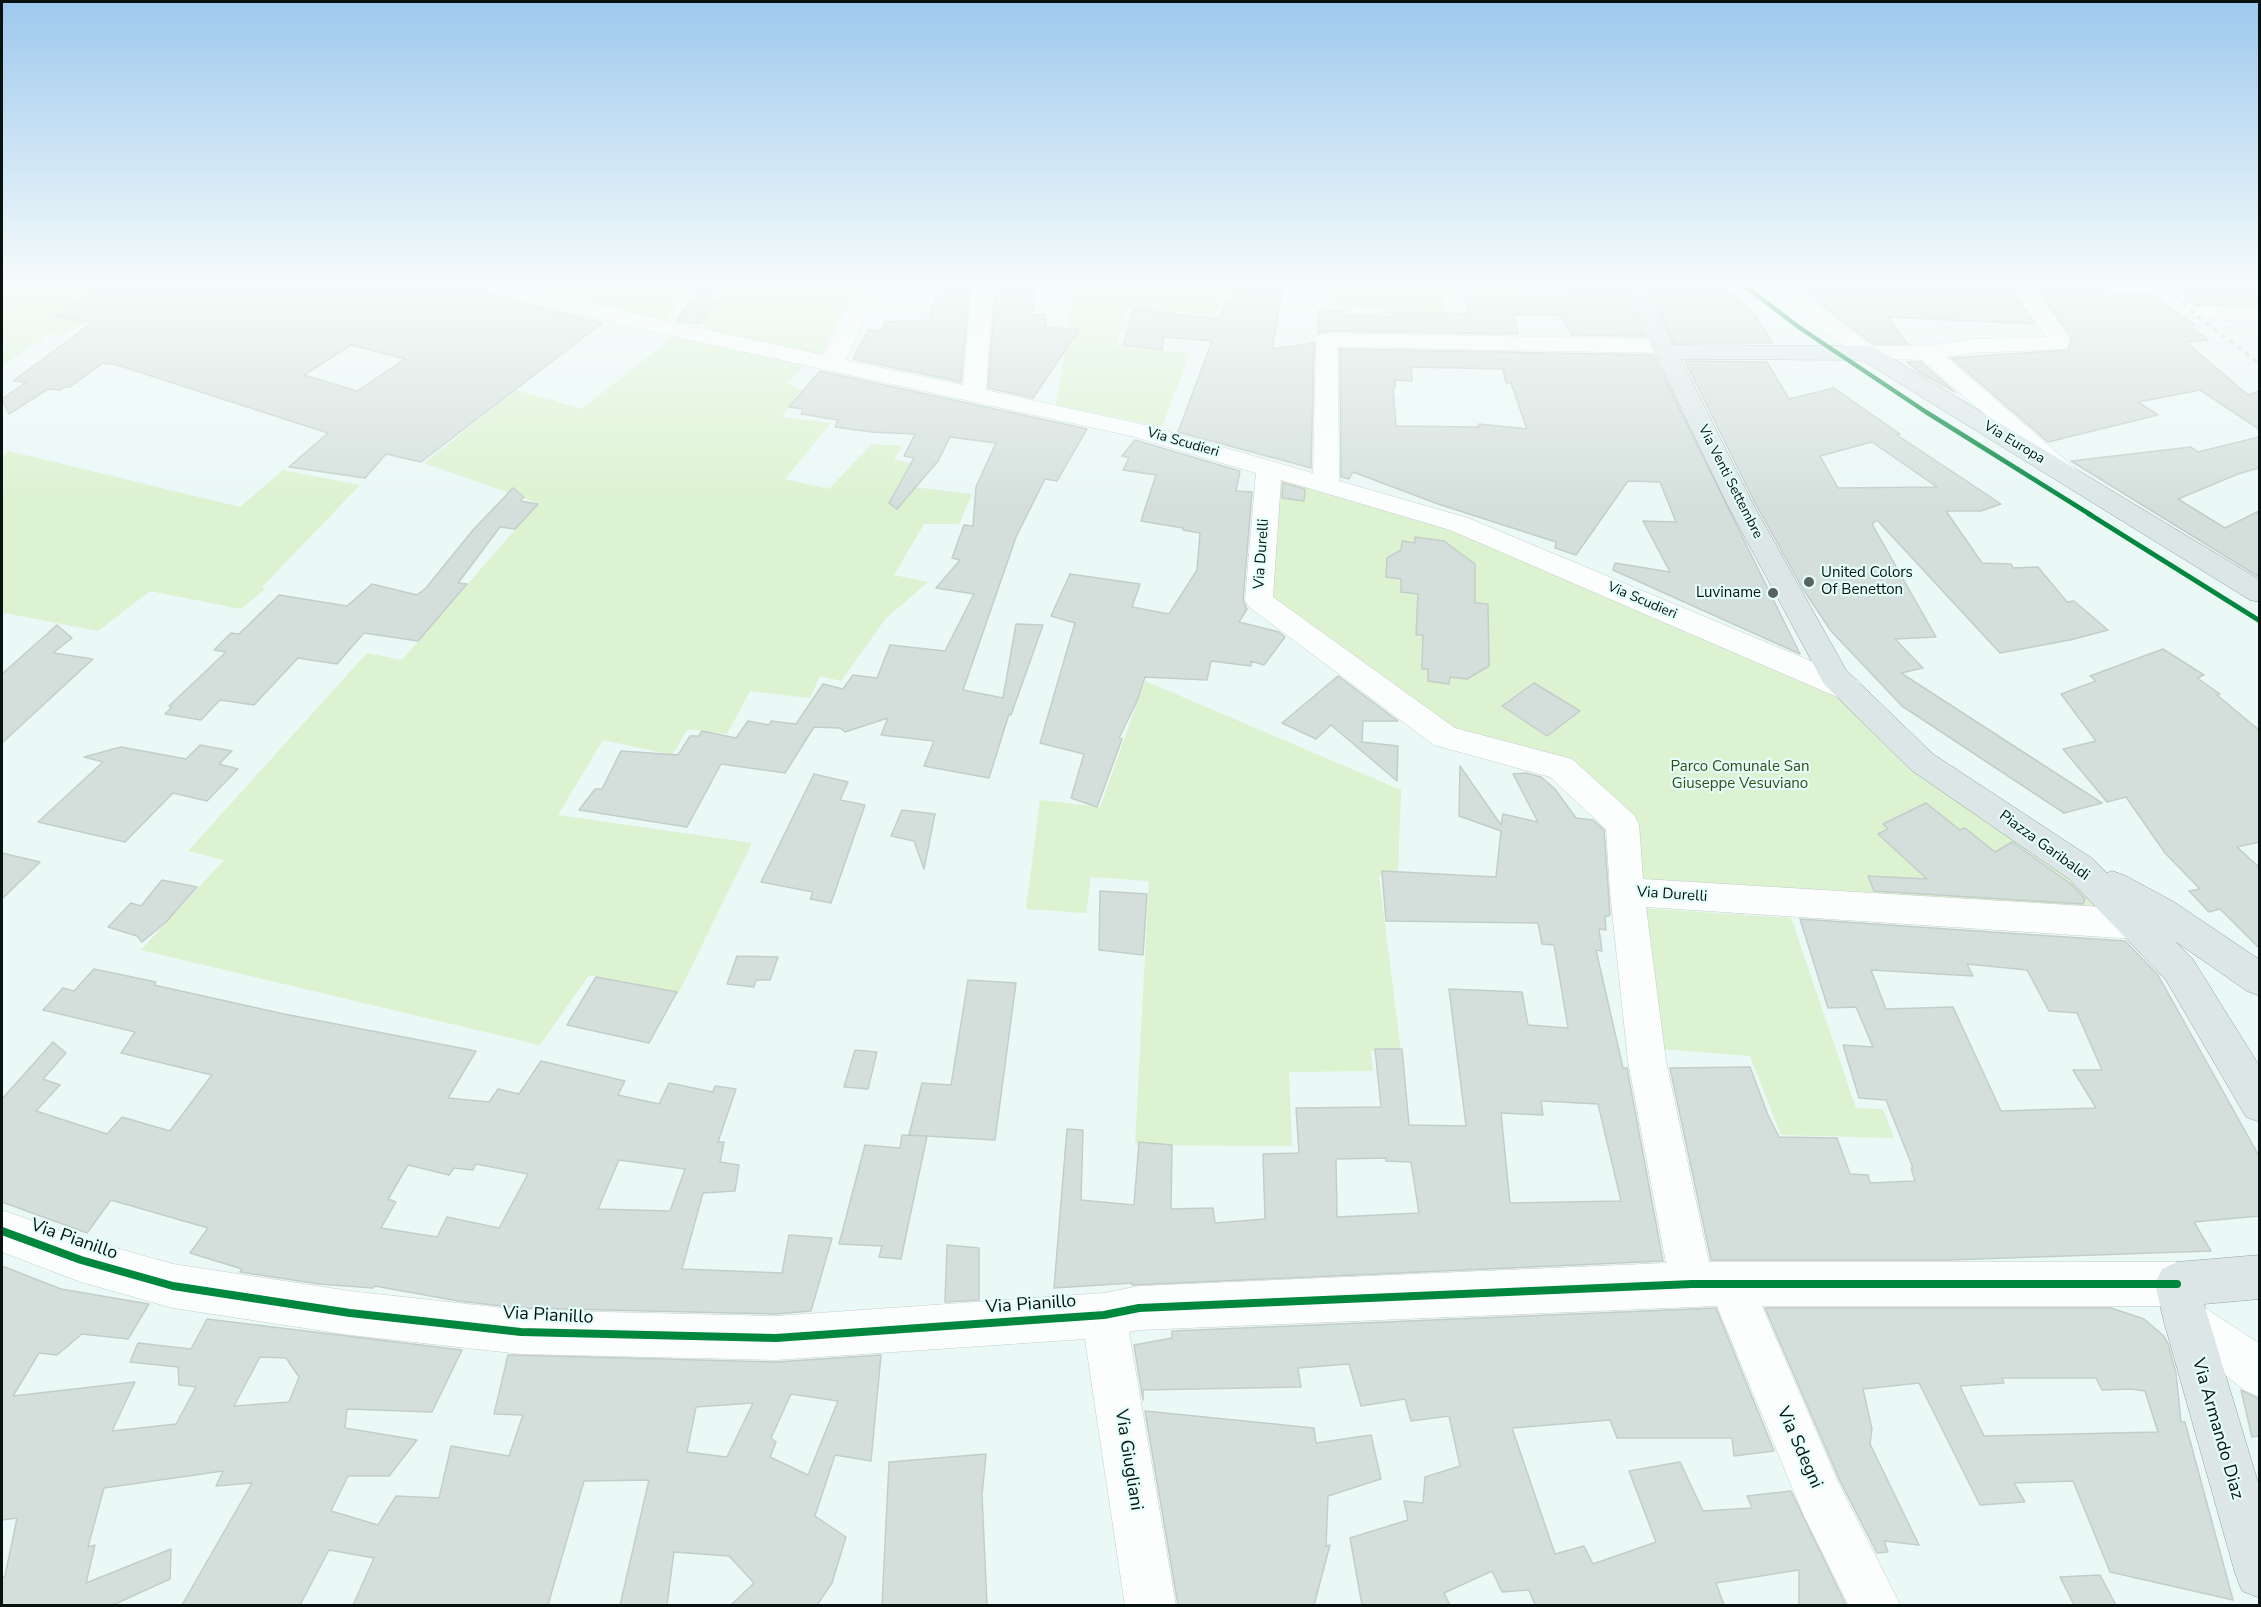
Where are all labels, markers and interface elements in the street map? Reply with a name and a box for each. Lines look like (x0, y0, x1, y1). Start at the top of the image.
street label: Via Europa (1980, 418, 2048, 468)
street label: Via Venti Settembre (1694, 422, 1766, 542)
street label: Via Scudieri (1145, 425, 1221, 461)
street label: Via Durelli (1251, 518, 1273, 590)
place label: United Colors Of Benetton (1821, 564, 1913, 599)
marker: United Colors Of Benetton (1802, 575, 1816, 589)
street label: Via Scudieri (1605, 579, 1679, 623)
place label: Luviname (1696, 584, 1761, 602)
marker: Luviname (1766, 586, 1780, 600)
park label: Parco Comunale San Giuseppe Vesuviano (1671, 758, 1809, 793)
street label: Piazza Garibaldi (1995, 807, 2093, 885)
street label: Via Durelli (1636, 884, 1708, 906)
street label: Via Pianillo (28, 1215, 120, 1265)
street label: Via Pianillo (985, 1291, 1077, 1319)
street label: Via Pianillo (502, 1303, 594, 1329)
street label: Via Armando Diaz (2186, 1356, 2248, 1502)
street label: Via Sdegni (1771, 1404, 1827, 1492)
street label: Via Giugliani (1109, 1408, 1147, 1512)

